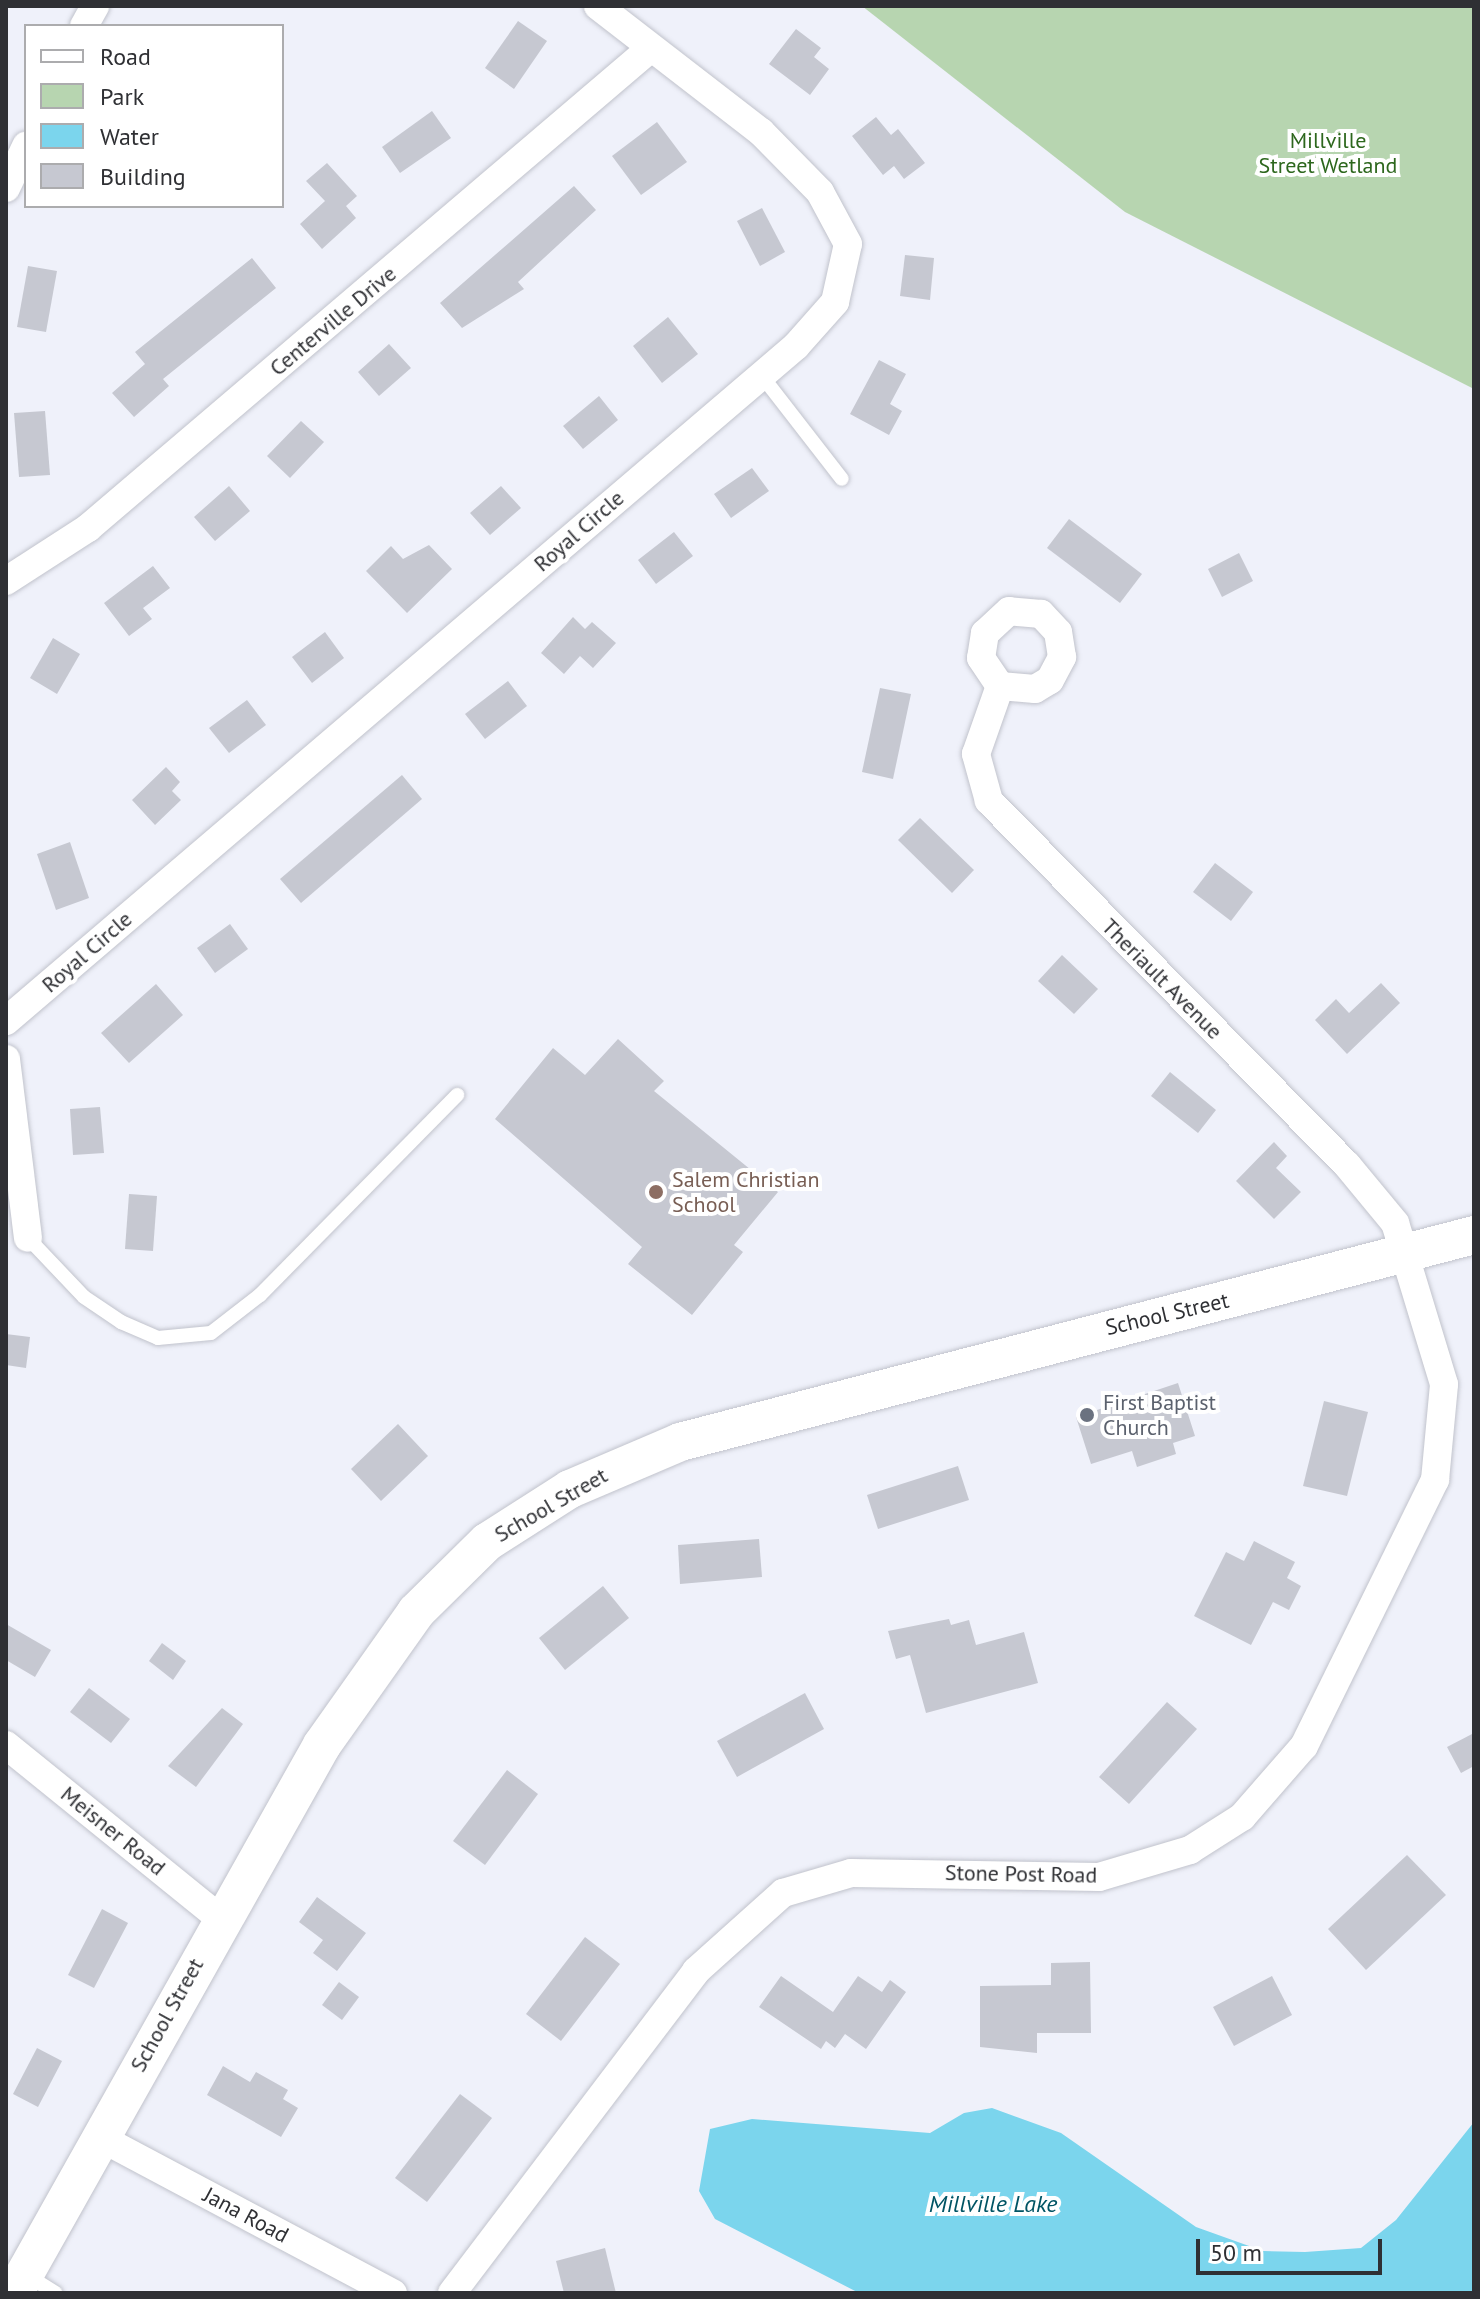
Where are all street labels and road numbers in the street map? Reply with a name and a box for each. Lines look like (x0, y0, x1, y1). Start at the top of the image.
street label: Centerville Drive (265, 261, 401, 381)
street label: Royal Circle (529, 485, 629, 577)
street label: Royal Circle (37, 906, 137, 998)
street label: Theriault Avenue (1096, 913, 1228, 1045)
street label: School Street (1103, 1287, 1231, 1341)
street label: School Street (490, 1462, 612, 1548)
street label: Meisner Road (55, 1781, 171, 1881)
street label: Stone Post Road (945, 1859, 1097, 1889)
street label: School Street (125, 1954, 209, 2076)
street label: Jana Road (199, 2182, 293, 2248)

